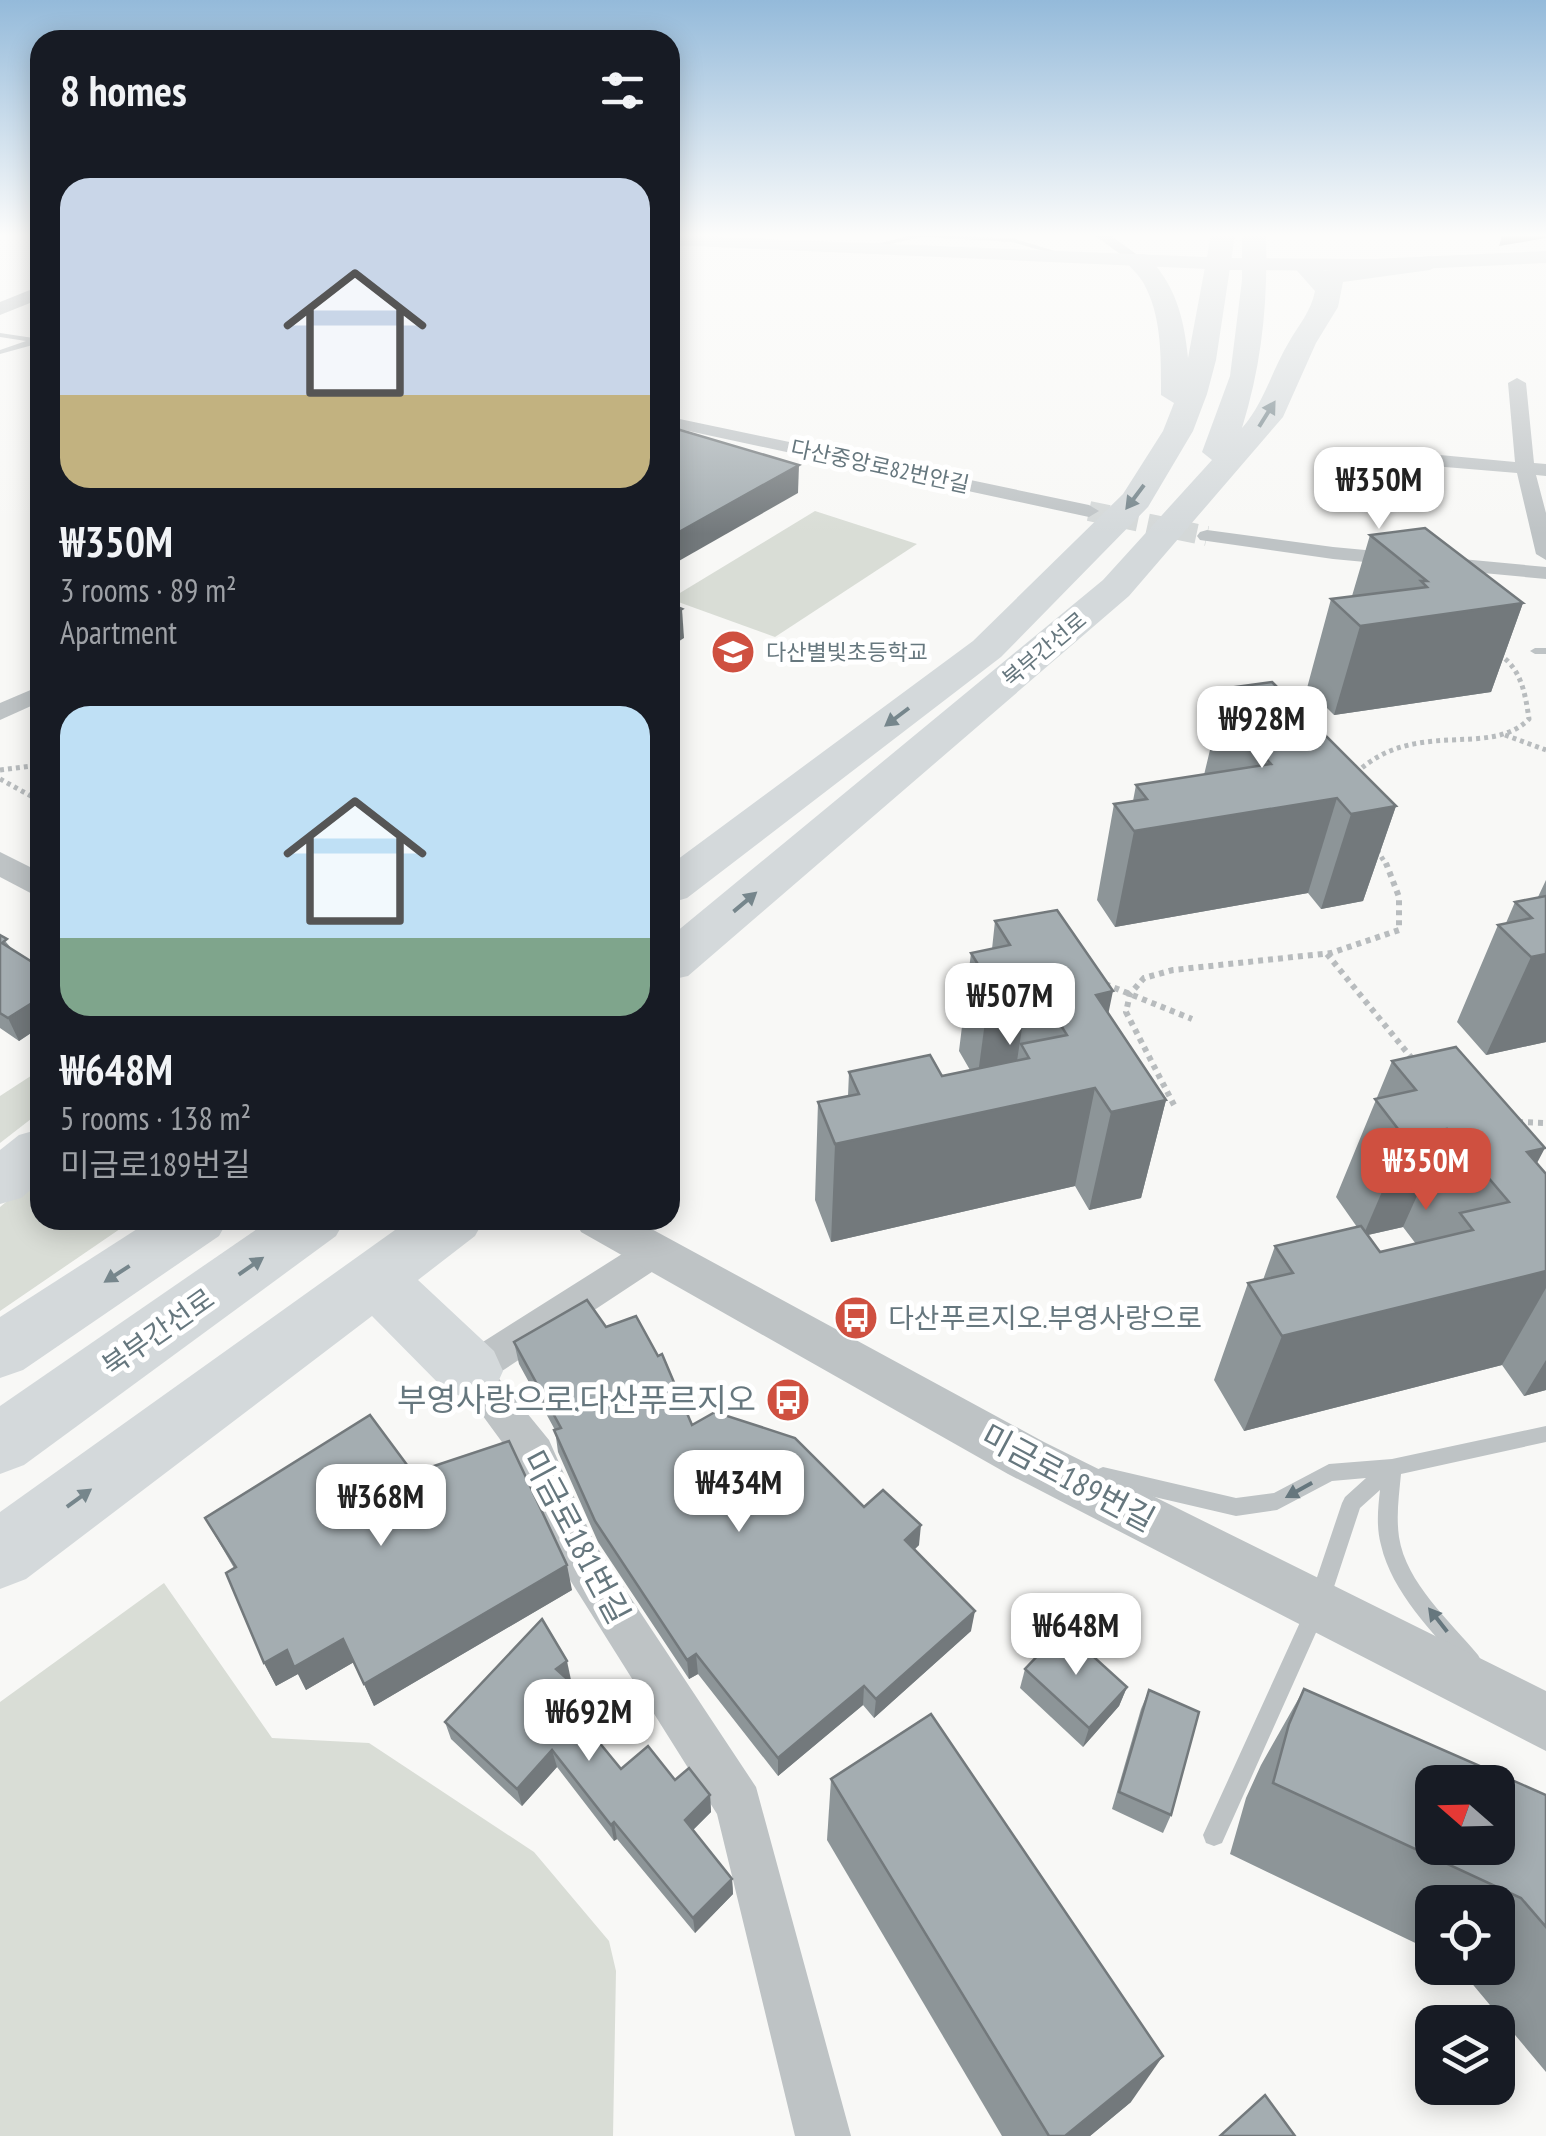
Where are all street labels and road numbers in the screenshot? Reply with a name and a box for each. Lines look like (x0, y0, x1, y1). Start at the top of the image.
street label: 다산중앙로82번안길 (788, 433, 972, 499)
street label: 북부간선로 (996, 606, 1092, 692)
street label: 북부간선로 (94, 1279, 221, 1384)
street label: 미금로189번길 (975, 1414, 1162, 1540)
street label: 미금로181번길 (514, 1443, 640, 1630)

